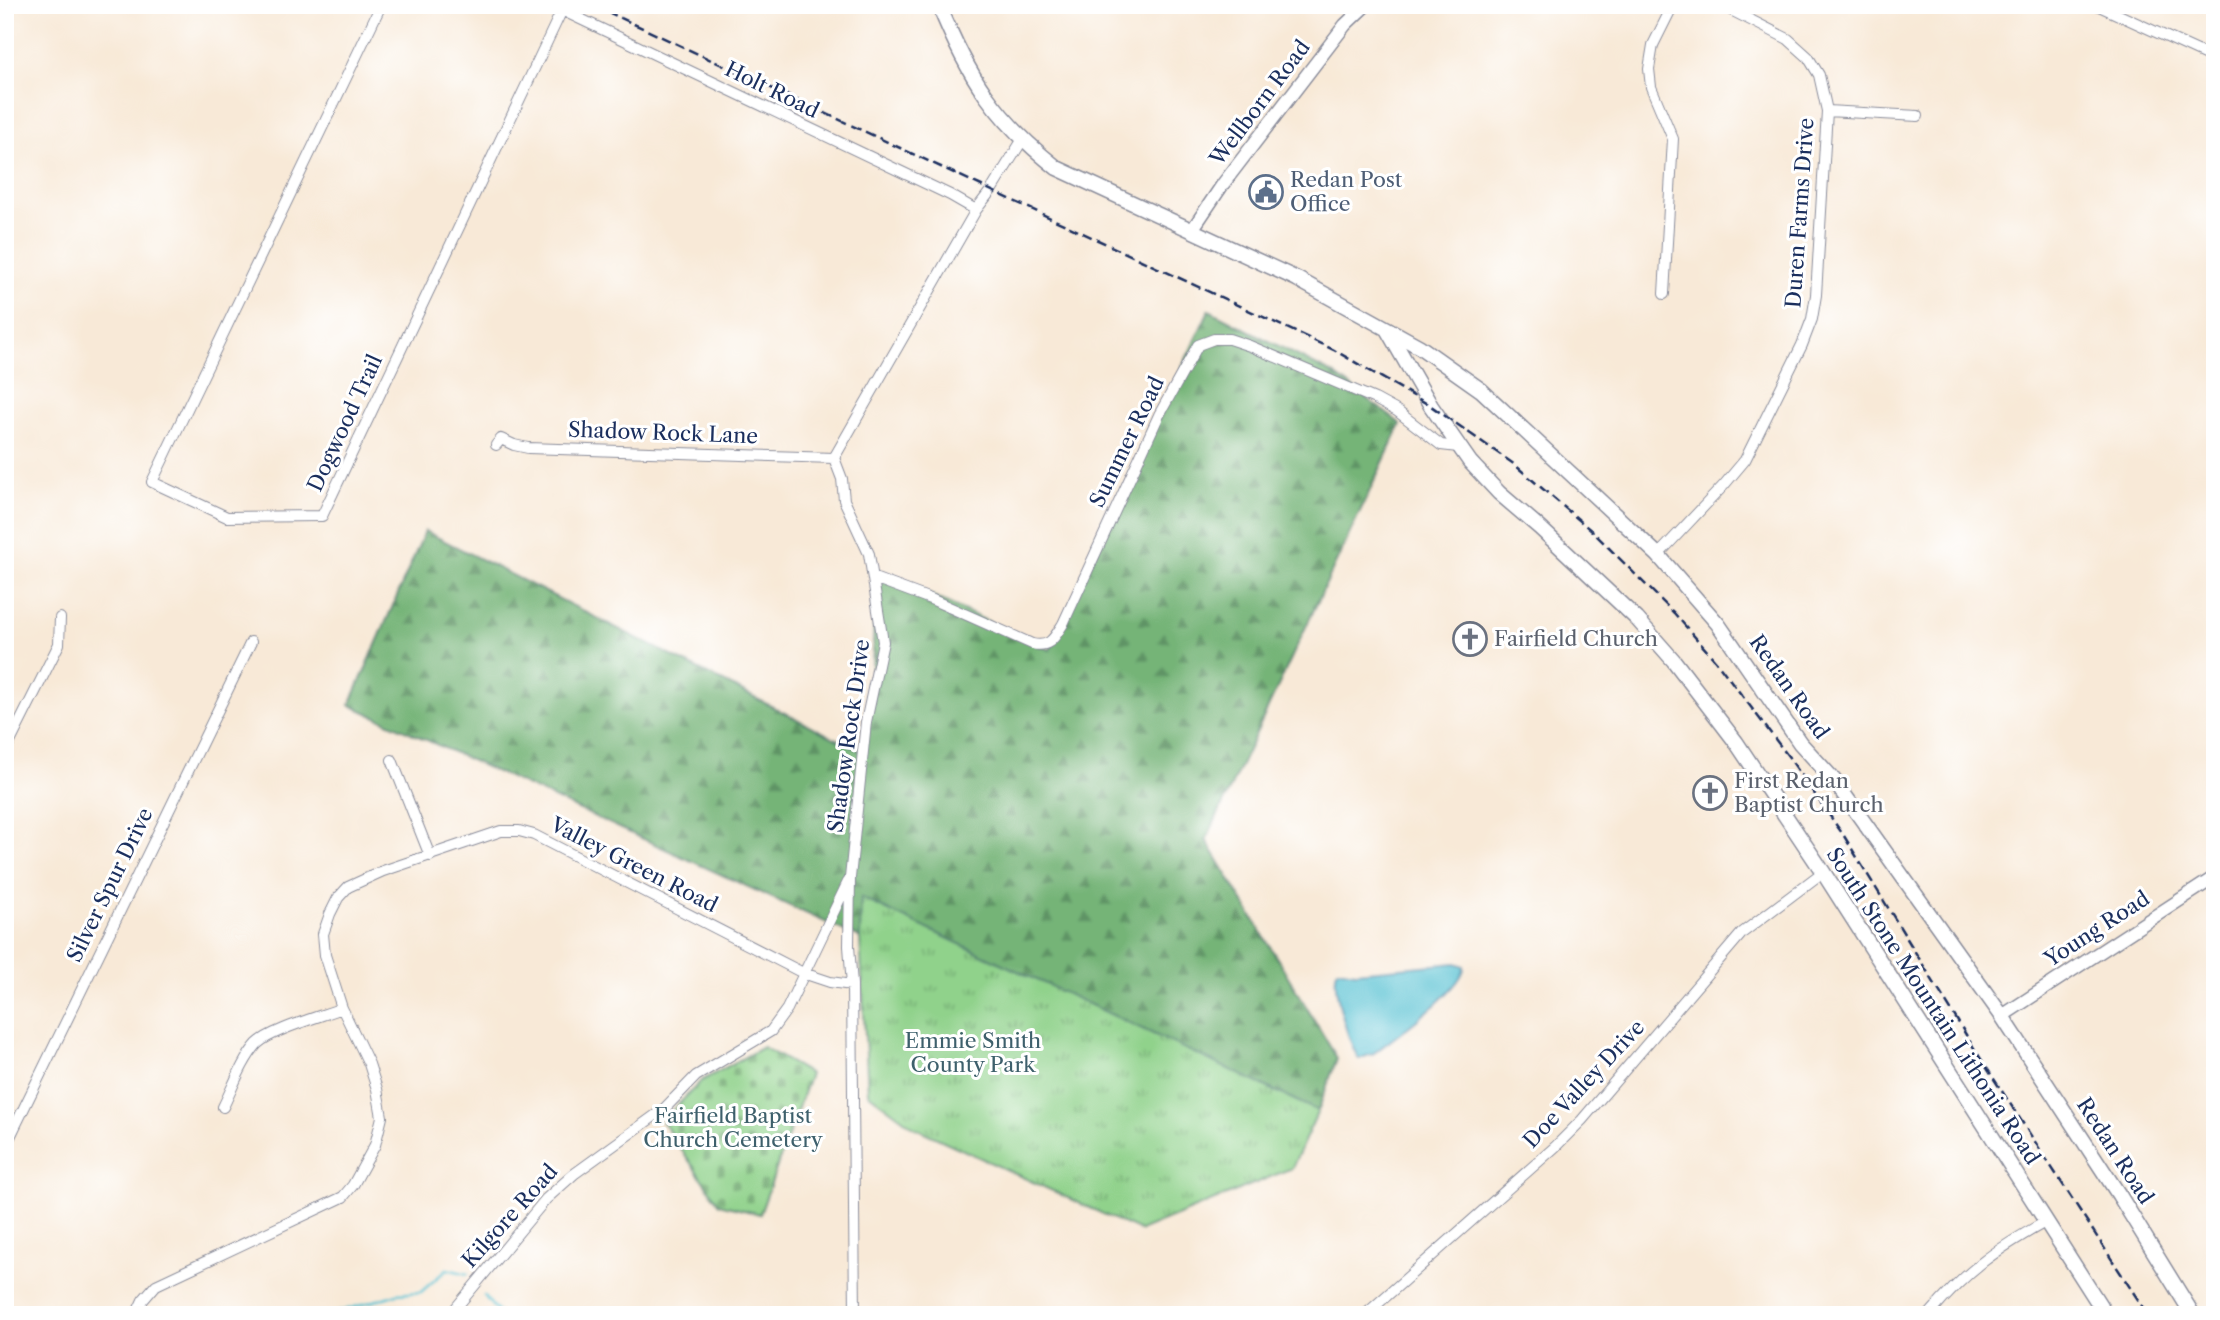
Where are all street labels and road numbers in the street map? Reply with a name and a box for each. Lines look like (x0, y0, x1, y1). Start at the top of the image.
street label: Wellborn Road (1204, 35, 1315, 171)
street label: Holt Road (721, 56, 824, 123)
street label: Duren Farms Drive (1780, 117, 1819, 309)
street label: Dogwood Trail (302, 350, 387, 495)
street label: Summer Road (1084, 372, 1169, 511)
street label: Shadow Rock Lane (567, 417, 759, 448)
street label: Redan Road (1744, 630, 1835, 744)
street label: Shadow Rock Drive (823, 638, 874, 834)
street label: Silver Spur Drive (61, 804, 158, 966)
street label: Valley Green Road (546, 811, 722, 918)
street label: South Stone Mountain Lithonia Road (1821, 843, 2046, 1169)
street label: Young Road (2039, 885, 2154, 972)
street label: Doe Valley Drive (1518, 1015, 1649, 1153)
street label: Redan Road (2072, 1093, 2159, 1209)
street label: Kilgore Road (457, 1159, 563, 1273)

